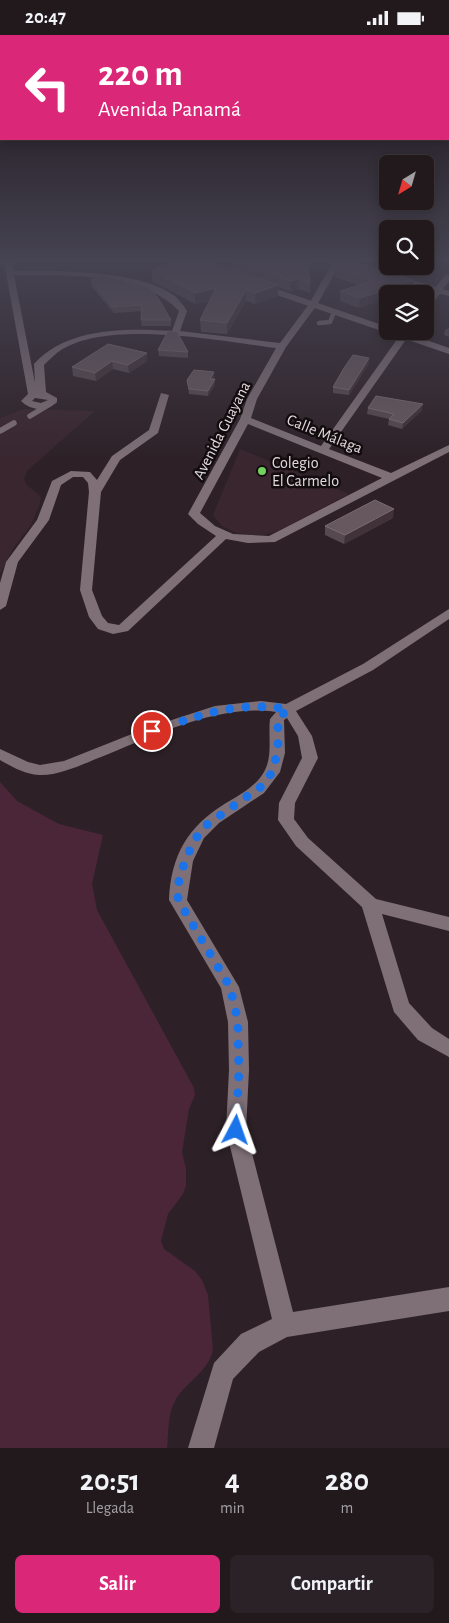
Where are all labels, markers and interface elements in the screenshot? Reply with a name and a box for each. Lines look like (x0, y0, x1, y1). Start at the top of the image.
text: 20:47 (25, 8, 66, 27)
icon: left (15, 55, 80, 120)
text: 220 m (98, 57, 183, 92)
text: Avenida Panamá (98, 98, 241, 120)
north arrow (379, 155, 434, 210)
map controls (379, 155, 434, 340)
button: search (379, 220, 434, 275)
button: layers (379, 285, 434, 340)
street label: Avenida Guayana (190, 379, 254, 482)
street label: Calle Málaga (285, 412, 365, 456)
place label: Colegio El Carmelo (272, 455, 339, 489)
marker: Colegio El Carmelo (256, 465, 268, 477)
pin (131, 710, 173, 752)
icon: arrive (138, 717, 166, 745)
position arrow (209, 1103, 261, 1155)
text: 20:51 (80, 1466, 140, 1496)
text: 4 (225, 1466, 240, 1496)
text: 280 (325, 1466, 369, 1496)
text: Llegada (86, 1500, 134, 1516)
text: min (220, 1500, 245, 1516)
text: m (341, 1500, 353, 1516)
button: Salir (15, 1555, 220, 1613)
button: Compartir (230, 1555, 434, 1613)

